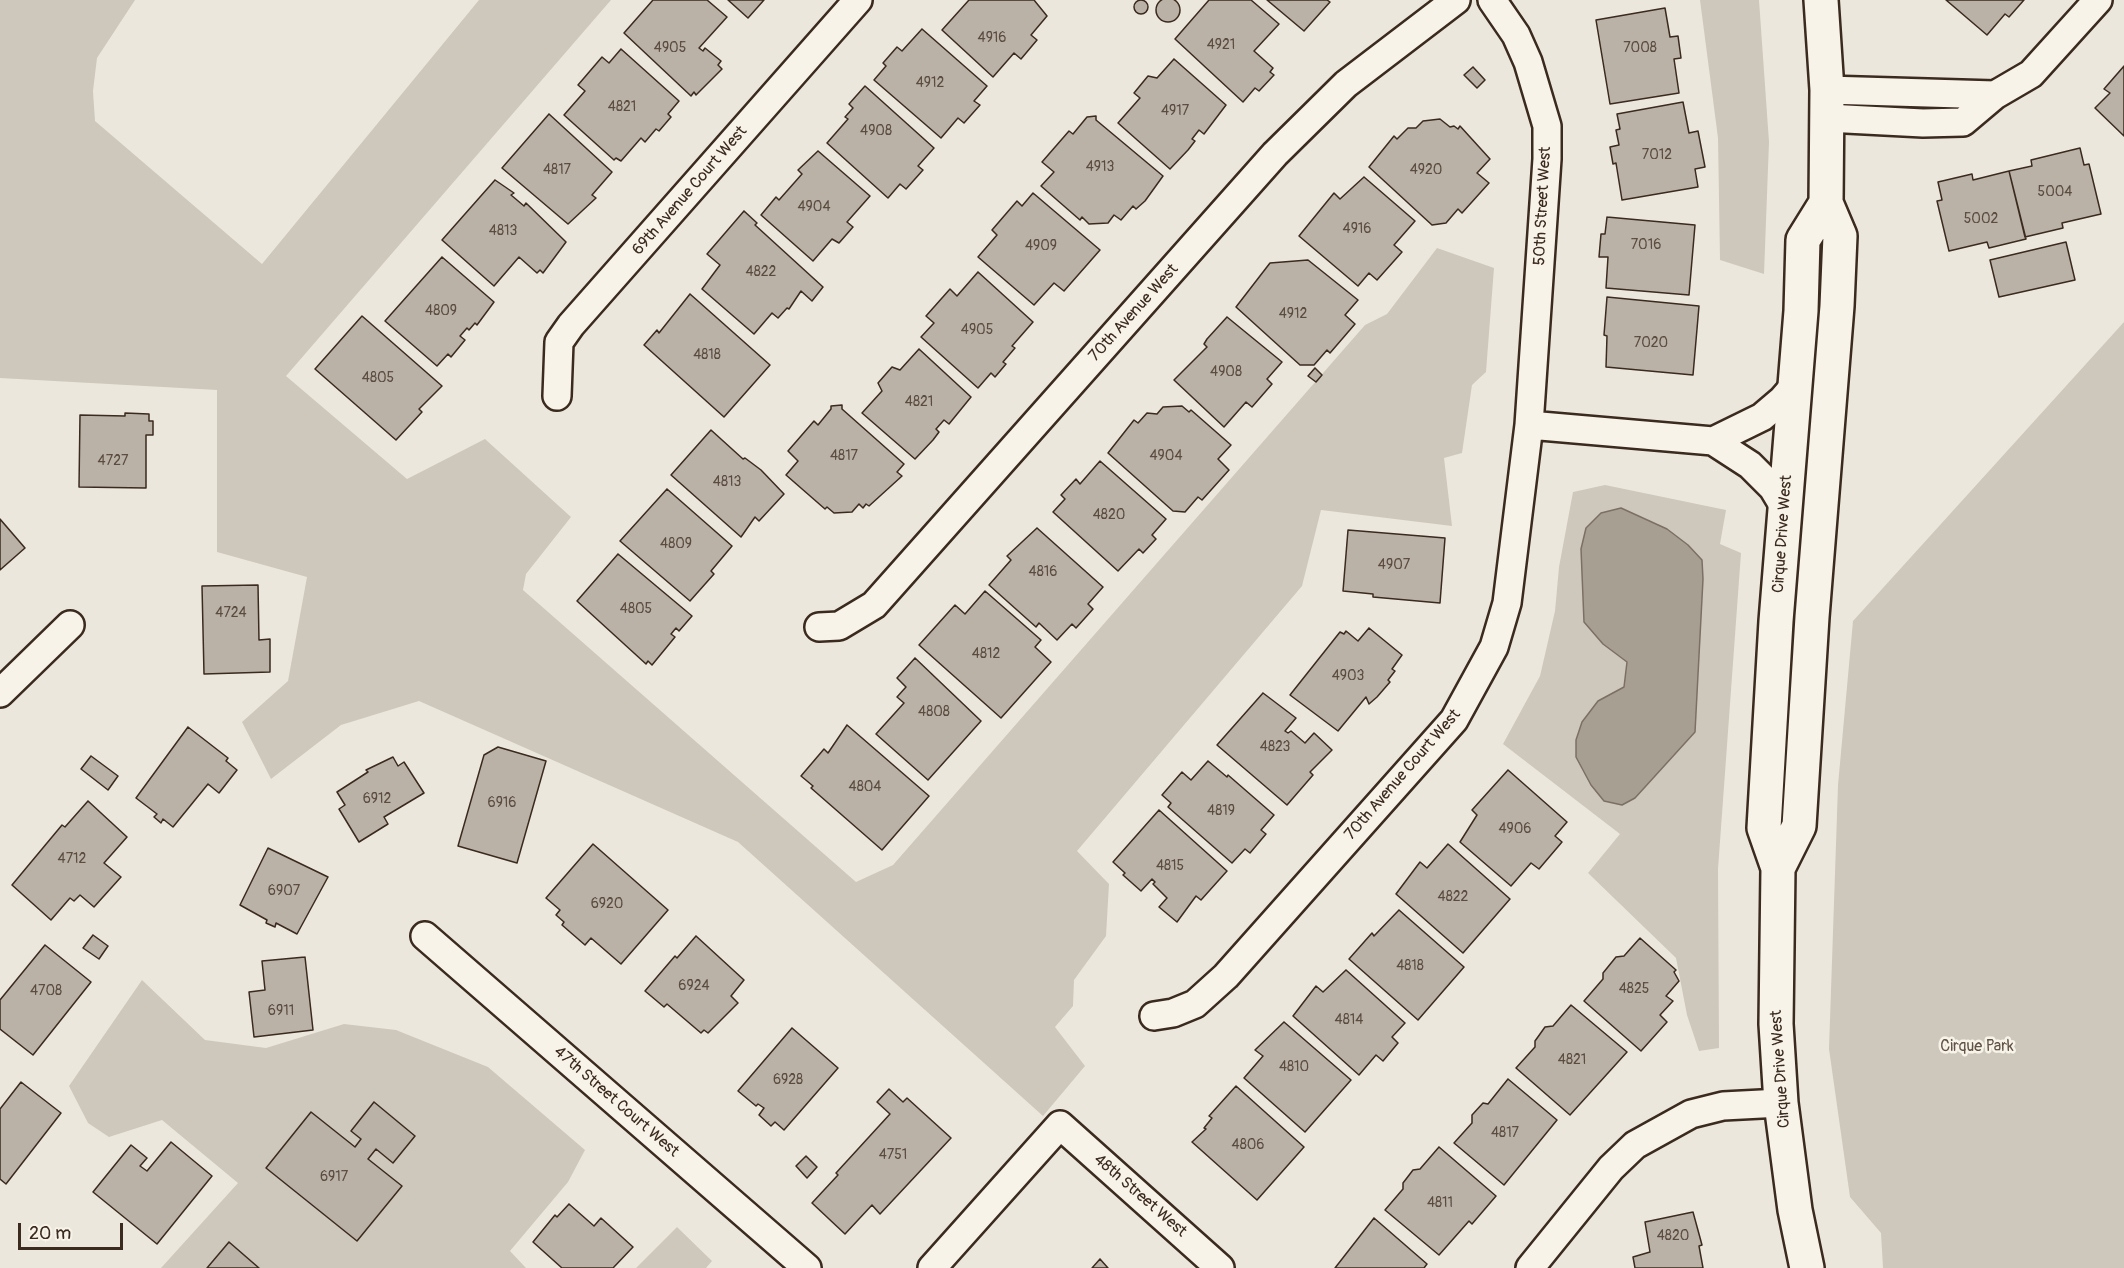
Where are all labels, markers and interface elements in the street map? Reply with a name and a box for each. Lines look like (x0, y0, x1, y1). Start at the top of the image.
house number: 4916 (978, 30, 1006, 46)
house number: 4921 (1207, 37, 1235, 53)
house number: 4905 (654, 40, 686, 56)
house number: 7008 (1623, 40, 1657, 56)
house number: 4912 (916, 75, 944, 91)
house number: 4821 (608, 99, 636, 115)
house number: 4917 (1161, 103, 1189, 119)
street label: 69th Avenue Court West (629, 122, 751, 260)
house number: 4908 (860, 123, 892, 139)
street label: 50th Street West (1530, 146, 1556, 266)
house number: 7012 (1642, 147, 1672, 163)
house number: 4913 (1086, 159, 1114, 175)
house number: 4817 (543, 162, 571, 178)
house number: 4920 (1410, 162, 1442, 178)
house number: 5004 (2038, 184, 2072, 200)
house number: 4904 (797, 199, 831, 215)
house number: 5002 (1964, 211, 1998, 227)
house number: 4916 (1343, 221, 1371, 237)
house number: 4813 (489, 223, 517, 239)
house number: 7016 (1631, 237, 1661, 253)
house number: 4909 (1025, 238, 1057, 254)
street label: 70th Avenue West (1085, 260, 1183, 366)
house number: 4822 (746, 264, 776, 280)
house number: 4809 (425, 303, 457, 319)
house number: 4912 (1279, 306, 1307, 322)
house number: 4905 (961, 322, 993, 338)
house number: 7020 (1634, 335, 1668, 351)
house number: 4818 (693, 347, 721, 363)
house number: 4908 (1210, 364, 1242, 380)
house number: 4805 (362, 370, 394, 386)
house number: 4821 (905, 394, 933, 410)
house number: 4817 (830, 448, 858, 464)
house number: 4904 (1149, 448, 1183, 464)
house number: 4727 (98, 453, 128, 469)
house number: 4813 (713, 474, 741, 490)
street label: Cirque Drive West (1769, 474, 1797, 594)
house number: 4820 (1093, 507, 1125, 523)
house number: 4809 (660, 536, 692, 552)
house number: 4907 (1378, 557, 1410, 573)
house number: 4816 (1029, 564, 1057, 580)
house number: 4805 (620, 601, 652, 617)
house number: 4724 (215, 605, 247, 621)
house number: 4812 (972, 646, 1000, 662)
house number: 4903 (1332, 668, 1364, 684)
house number: 4808 (918, 704, 950, 720)
street label: 70th Avenue Court West (1341, 706, 1465, 844)
house number: 4823 (1260, 739, 1290, 755)
house number: 4804 (849, 779, 881, 795)
house number: 6912 (363, 791, 391, 807)
house number: 6916 (488, 795, 516, 811)
house number: 4819 (1207, 803, 1235, 819)
house number: 4906 (1498, 821, 1532, 837)
house number: 4712 (58, 851, 86, 867)
house number: 4815 (1156, 858, 1184, 874)
house number: 6907 (268, 883, 300, 899)
house number: 4822 (1438, 889, 1468, 905)
house number: 6920 (591, 896, 623, 912)
house number: 4818 (1396, 958, 1424, 974)
house number: 6924 (678, 978, 710, 994)
house number: 4825 (1619, 981, 1649, 997)
house number: 4708 (30, 983, 62, 999)
house number: 6911 (268, 1003, 294, 1019)
street label: Cirque Drive West (1767, 1009, 1795, 1129)
house number: 4814 (1335, 1012, 1363, 1028)
park label: Cirque Park (1940, 1037, 2014, 1057)
street label: 47th Street Court West (550, 1042, 682, 1162)
house number: 4821 (1558, 1052, 1586, 1068)
house number: 4810 (1279, 1059, 1309, 1075)
house number: 6928 (773, 1072, 803, 1088)
house number: 4817 (1491, 1125, 1519, 1141)
house number: 4806 (1232, 1137, 1264, 1153)
house number: 4751 (879, 1147, 907, 1163)
street label: 48th Street West (1090, 1150, 1190, 1242)
house number: 6917 (320, 1169, 348, 1185)
house number: 4811 (1427, 1195, 1453, 1211)
scale bar (21, 1211, 126, 1249)
text: 20 m (29, 1222, 71, 1245)
house number: 4820 (1657, 1228, 1689, 1244)

